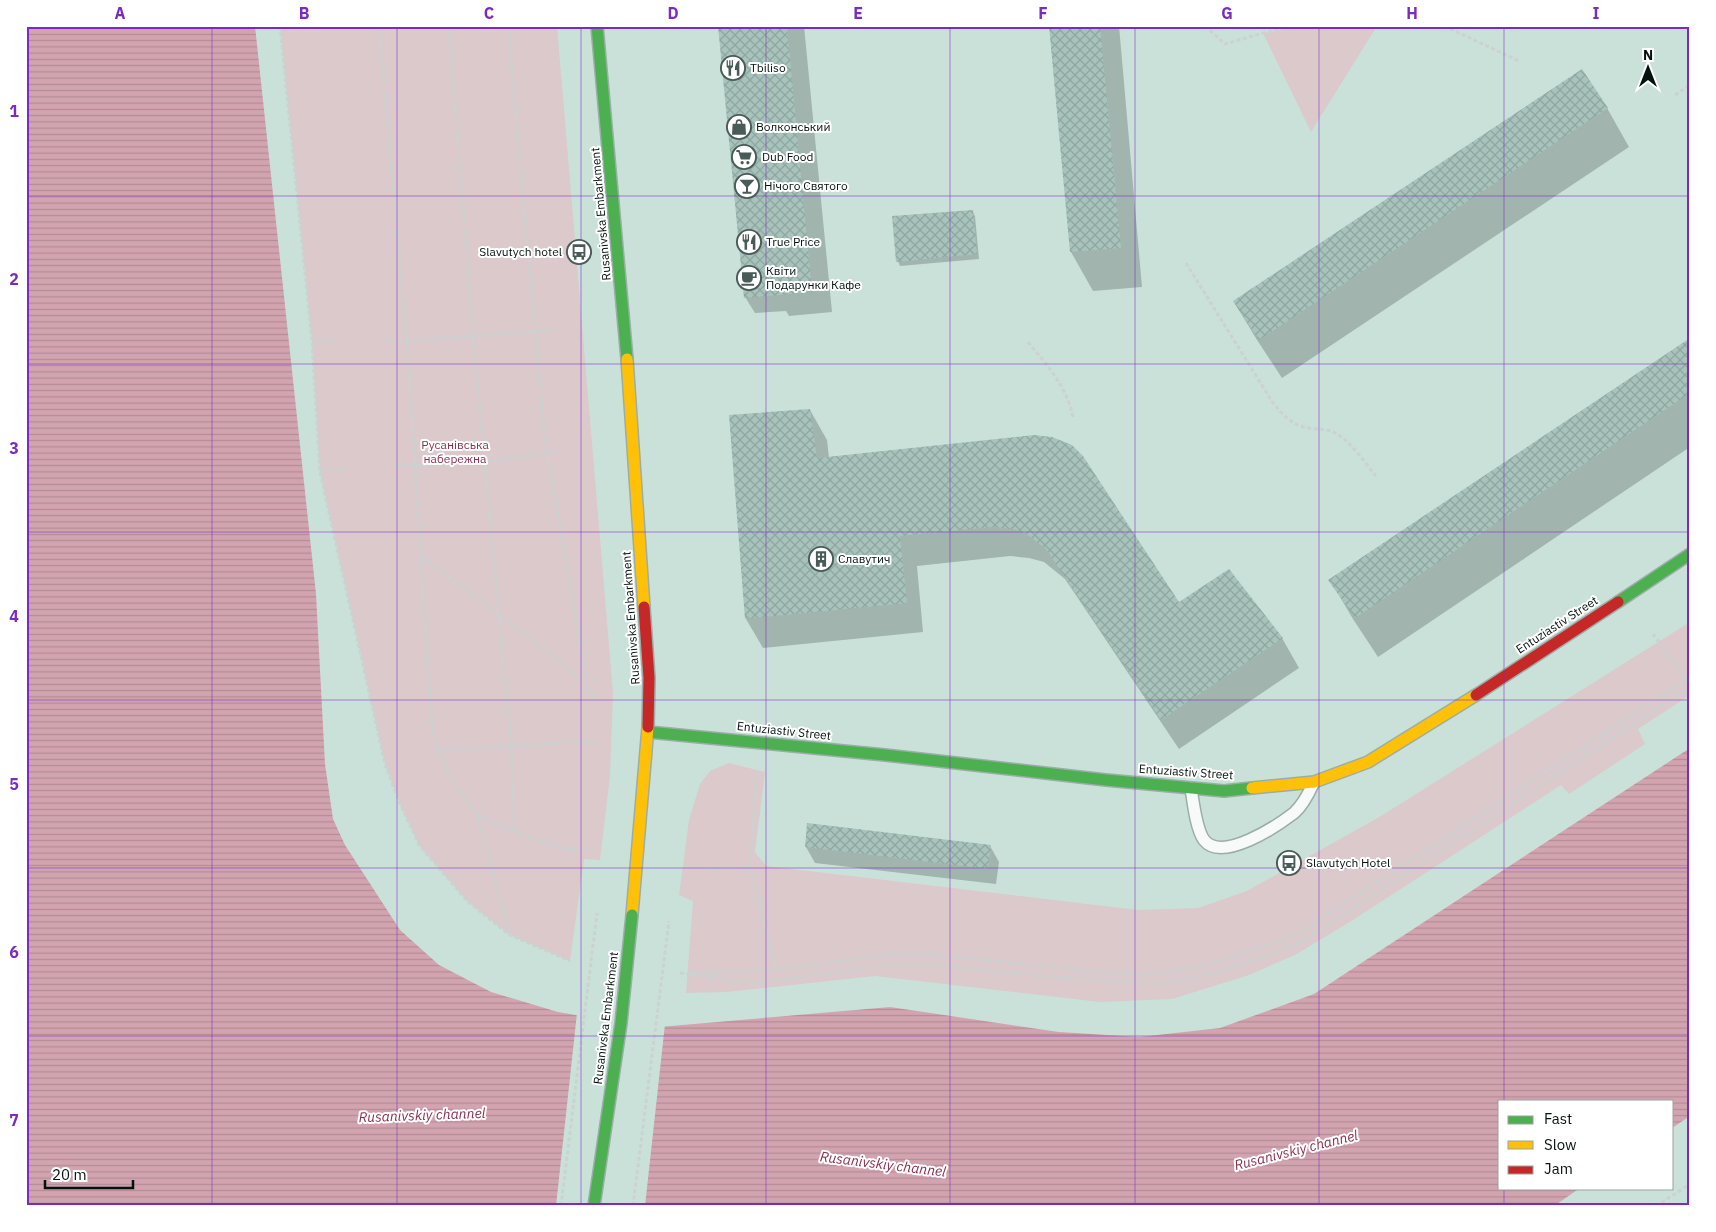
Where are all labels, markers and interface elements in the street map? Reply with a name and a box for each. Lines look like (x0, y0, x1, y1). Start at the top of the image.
text: A (115, 3, 126, 23)
text: B (299, 3, 310, 23)
text: C (484, 3, 494, 23)
text: D (667, 3, 679, 23)
text: E (853, 3, 863, 23)
text: F (1038, 3, 1048, 23)
text: G (1221, 3, 1233, 23)
text: H (1406, 3, 1418, 23)
text: I (1593, 3, 1600, 23)
north arrow (1624, 42, 1674, 92)
text: N (1643, 46, 1653, 64)
restaurant icon: Tbiliso (720, 55, 746, 81)
place label: Tbiliso (750, 60, 786, 75)
text: 1 (9, 101, 19, 121)
shop icon: Волконський (726, 114, 752, 140)
place label: Волконський (756, 119, 830, 134)
supermarket icon: Dub Food (731, 144, 757, 170)
street label: Rusanivska Embarkment (587, 147, 614, 281)
place label: Dub Food (762, 149, 813, 164)
bar icon: Нічого Святого (734, 173, 760, 199)
place label: Нічого Святого (764, 178, 848, 193)
restaurant icon: True Price (736, 229, 762, 255)
place label: True Price (766, 234, 820, 249)
bus stop icon: Slavutych hotel (566, 239, 592, 265)
place label: Slavutych hotel (479, 244, 562, 259)
place label: Квіти Подарунки Кафе (766, 263, 861, 292)
cafe icon: Квіти Подарунки Кафе (736, 265, 762, 291)
text: 2 (9, 269, 19, 289)
park label: Русанівська набережна (421, 437, 489, 466)
text: 3 (9, 438, 19, 458)
building icon: Славутич (808, 546, 834, 572)
street label: Rusanivska Embarkment (618, 551, 643, 685)
place label: Славутич (838, 551, 891, 566)
street label: Entuziastiv Street (1513, 593, 1600, 657)
text: 4 (9, 606, 19, 626)
street label: Entuziastiv Street (736, 718, 832, 743)
street label: Entuziastiv Street (1138, 761, 1234, 782)
text: 5 (9, 774, 19, 794)
bus stop icon: Slavutych Hotel (1276, 850, 1302, 876)
place label: Slavutych Hotel (1306, 855, 1390, 870)
text: 6 (9, 942, 19, 962)
street label: Rusanivska Embarkment (590, 951, 621, 1085)
legend (1498, 1100, 1674, 1190)
water label: Rusanivskiy channel (358, 1104, 486, 1126)
text: Fast (1544, 1109, 1572, 1128)
text: 7 (9, 1110, 19, 1130)
water label: Rusanivskiy channel (1232, 1126, 1360, 1174)
text: Slow (1544, 1135, 1577, 1154)
water label: Rusanivskiy channel (819, 1147, 947, 1181)
scale bar (45, 1157, 132, 1189)
text: Jam (1544, 1159, 1573, 1178)
text: 20 m (52, 1165, 87, 1184)

